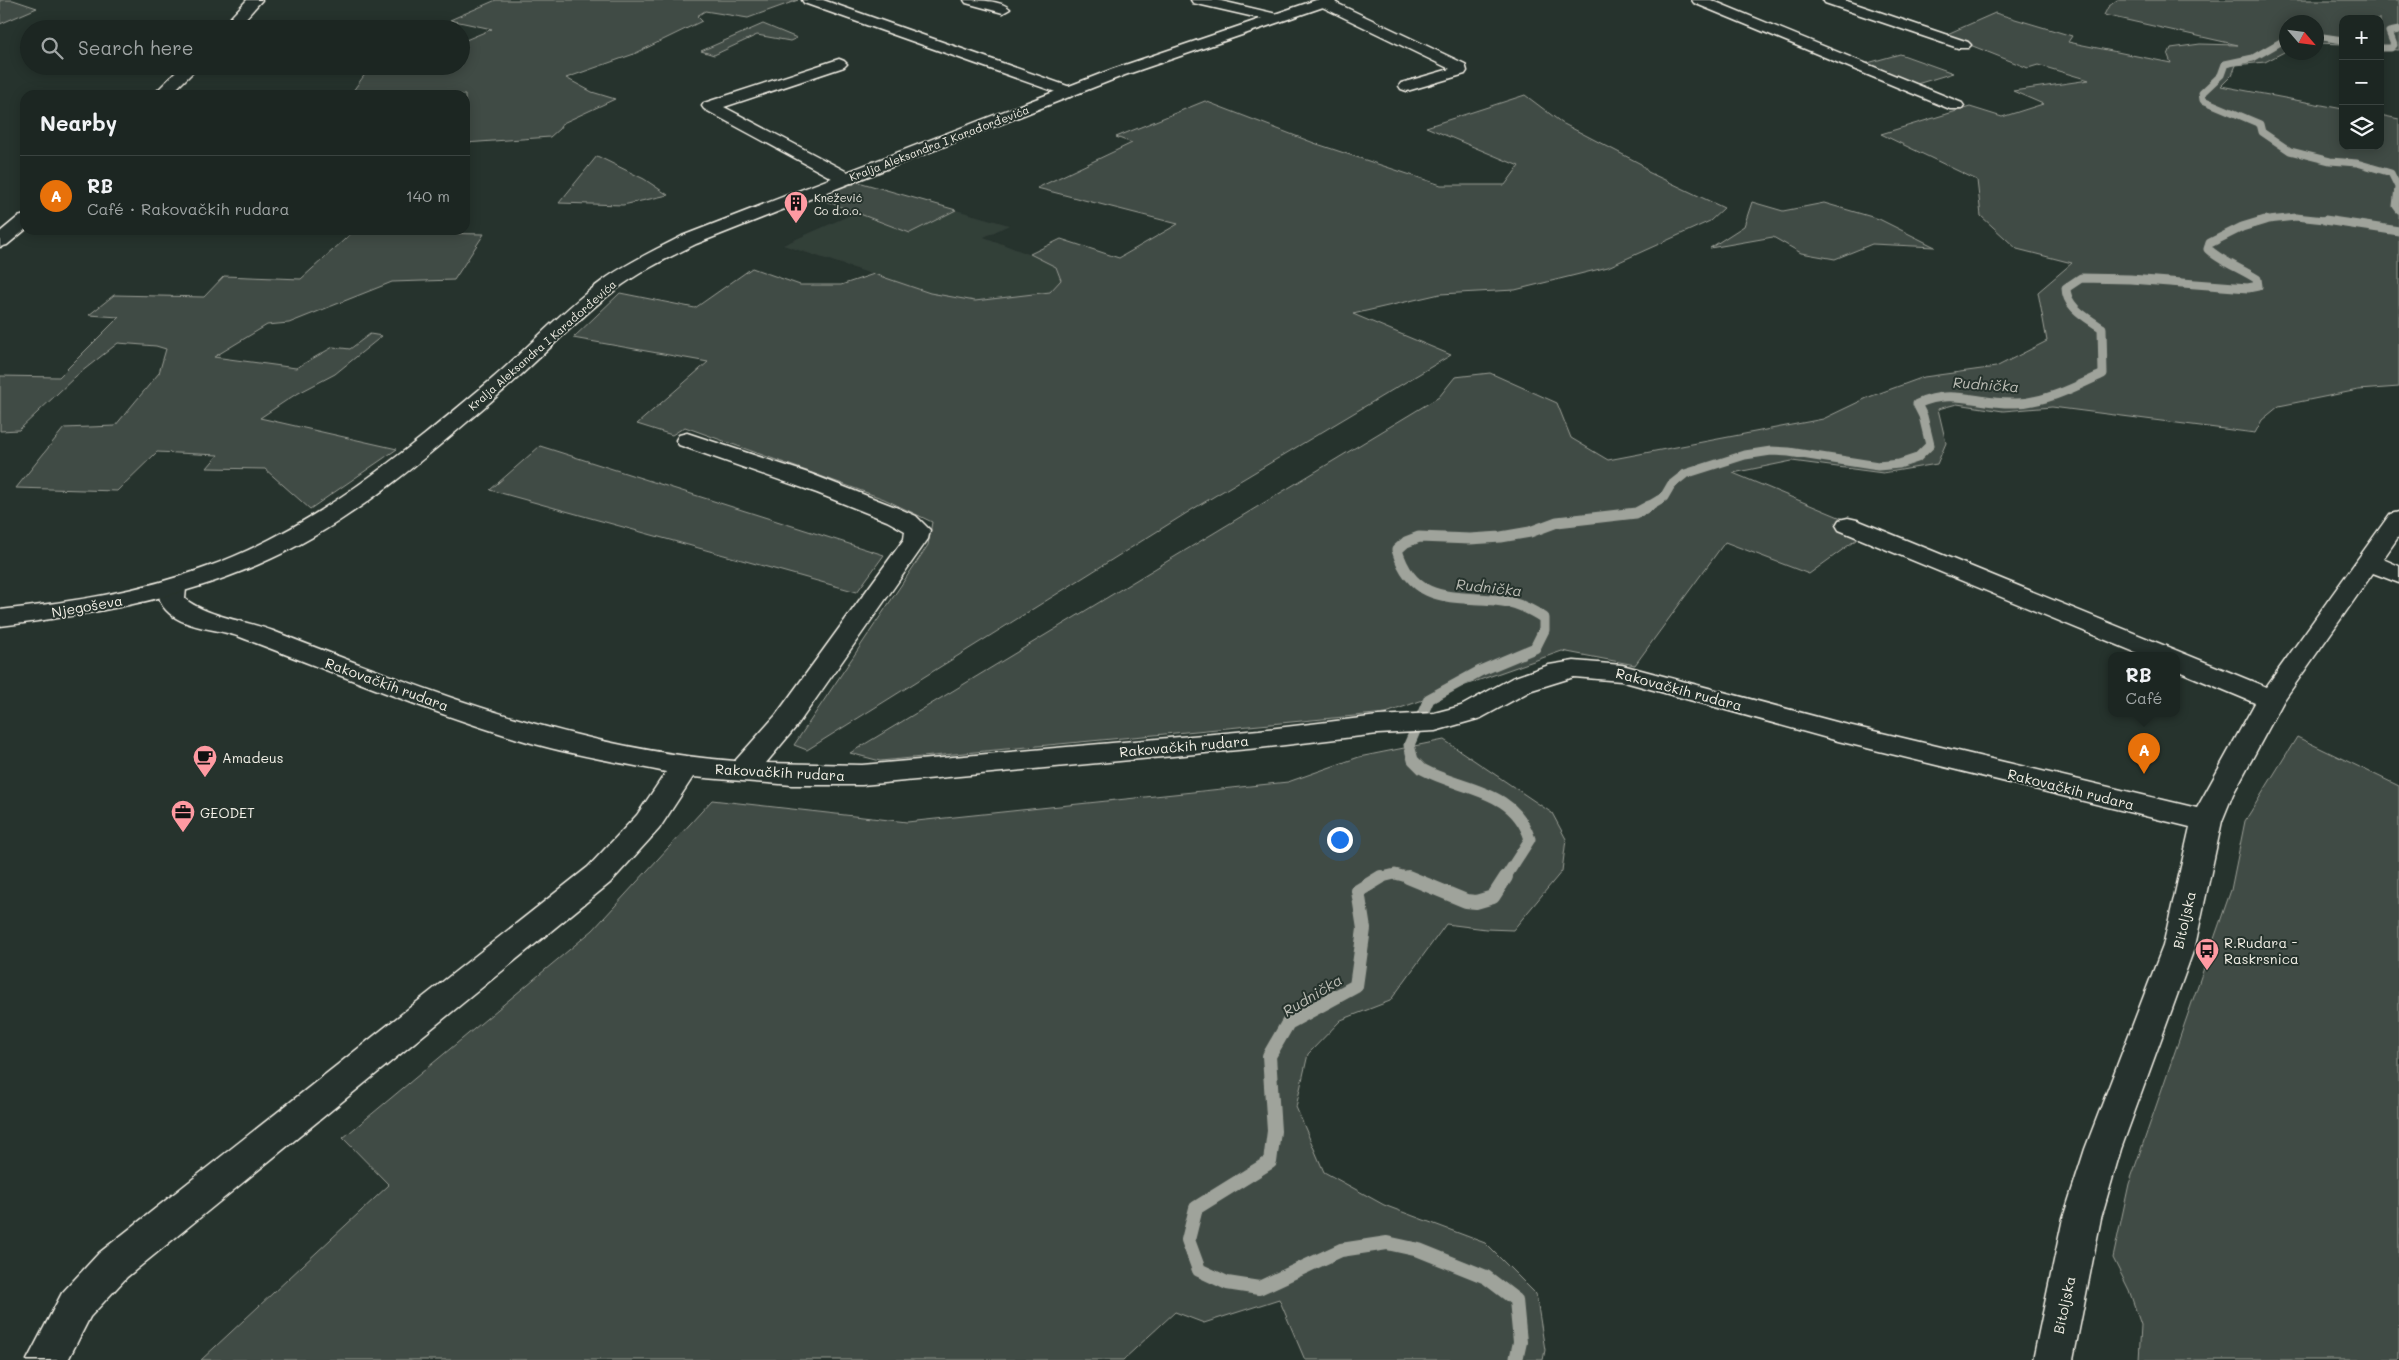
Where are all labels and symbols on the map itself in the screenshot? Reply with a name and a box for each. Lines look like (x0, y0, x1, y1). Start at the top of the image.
north arrow (2279, 15, 2324, 60)
street label: Kralja Aleksandra I Karađorđevića (847, 102, 1031, 184)
building icon: Knežević Co d.o.o. (783, 190, 809, 224)
place label: Knežević Co d.o.o. (814, 190, 862, 218)
street label: Kralja Aleksandra I Karađorđevića (465, 276, 619, 413)
water label: Rudnička (1952, 372, 2020, 396)
water label: Rudnička (1455, 574, 1523, 600)
street label: Njegoševa (50, 590, 124, 622)
street label: Rakovačkih rudara (323, 653, 451, 715)
street label: Rakovačkih rudara (1614, 663, 1744, 715)
street label: Rakovačkih rudara (1118, 731, 1250, 761)
pin: A (2128, 733, 2160, 774)
cafe icon: Amadeus (192, 744, 218, 778)
place label: Amadeus (222, 748, 284, 767)
street label: Rakovačkih rudara (715, 759, 845, 785)
street label: Rakovačkih rudara (2006, 764, 2136, 814)
office icon: GEODET (170, 799, 196, 833)
place label: GEODET (200, 803, 255, 822)
your location (1327, 827, 1353, 853)
street label: Bitoljska (2168, 889, 2200, 951)
place label: R.Rudara - Raskrsnica (2224, 933, 2299, 968)
bus stop icon: R.Rudara - Raskrsnica (2194, 937, 2220, 971)
water label: Rudnička (1278, 969, 1346, 1021)
street label: Bitoljska (2049, 1274, 2079, 1336)

